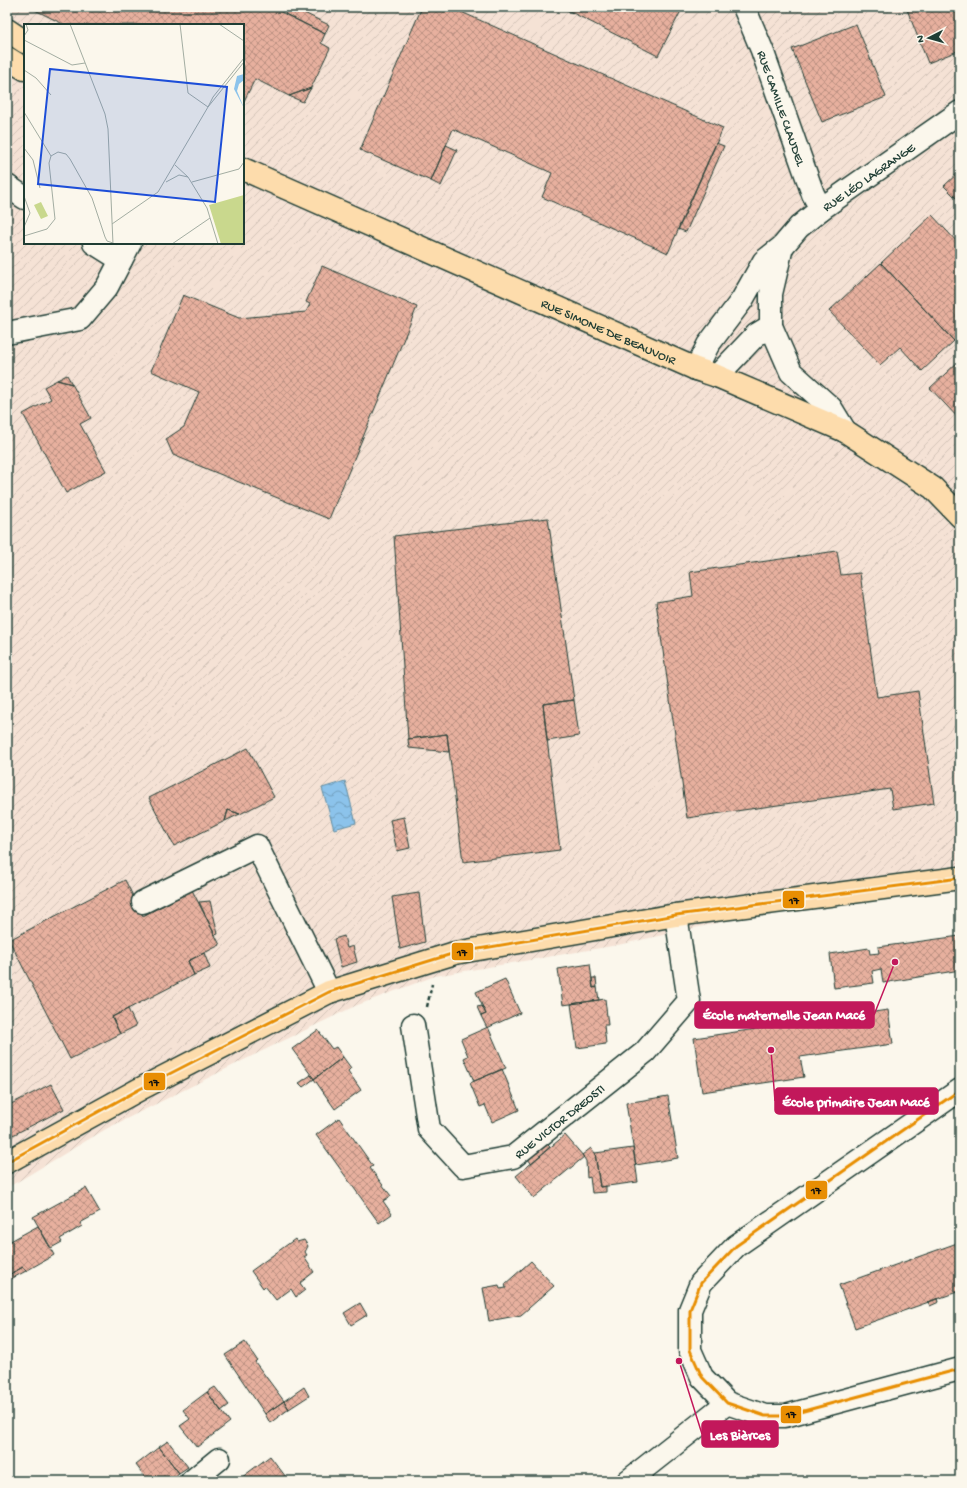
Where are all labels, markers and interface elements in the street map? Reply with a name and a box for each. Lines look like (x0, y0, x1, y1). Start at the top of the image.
north arrow (909, 18, 949, 58)
inset map (24, 24, 244, 244)
text: N (915, 35, 927, 43)
street label: RUE CAMILLE CLAUDEL (753, 49, 808, 170)
street label: RUE LÉO LAGRANGE (820, 140, 919, 216)
street label: RUE SIMONE DE BEAUVOIR (538, 297, 679, 370)
line badge: 17 (782, 890, 805, 909)
text: 17 (788, 896, 800, 908)
line badge: 17 (451, 942, 474, 961)
text: 17 (456, 948, 468, 960)
callout: École maternelle Jean Macé (695, 1002, 874, 1028)
text: École maternelle Jean Macé (703, 1008, 866, 1025)
line badge: 17 (143, 1072, 166, 1091)
text: 17 (148, 1078, 160, 1090)
street label: RUE VICTOR DREOSTI (512, 1082, 609, 1163)
callout: École primaire Jean Macé (775, 1088, 938, 1114)
text: École primaire Jean Macé (782, 1095, 930, 1112)
line badge: 17 (805, 1180, 828, 1200)
text: 17 (810, 1186, 822, 1198)
line badge: 17 (780, 1405, 802, 1424)
text: 17 (785, 1410, 797, 1422)
callout: Les Bièrces (702, 1421, 778, 1447)
text: Les Bièrces (710, 1428, 771, 1445)

